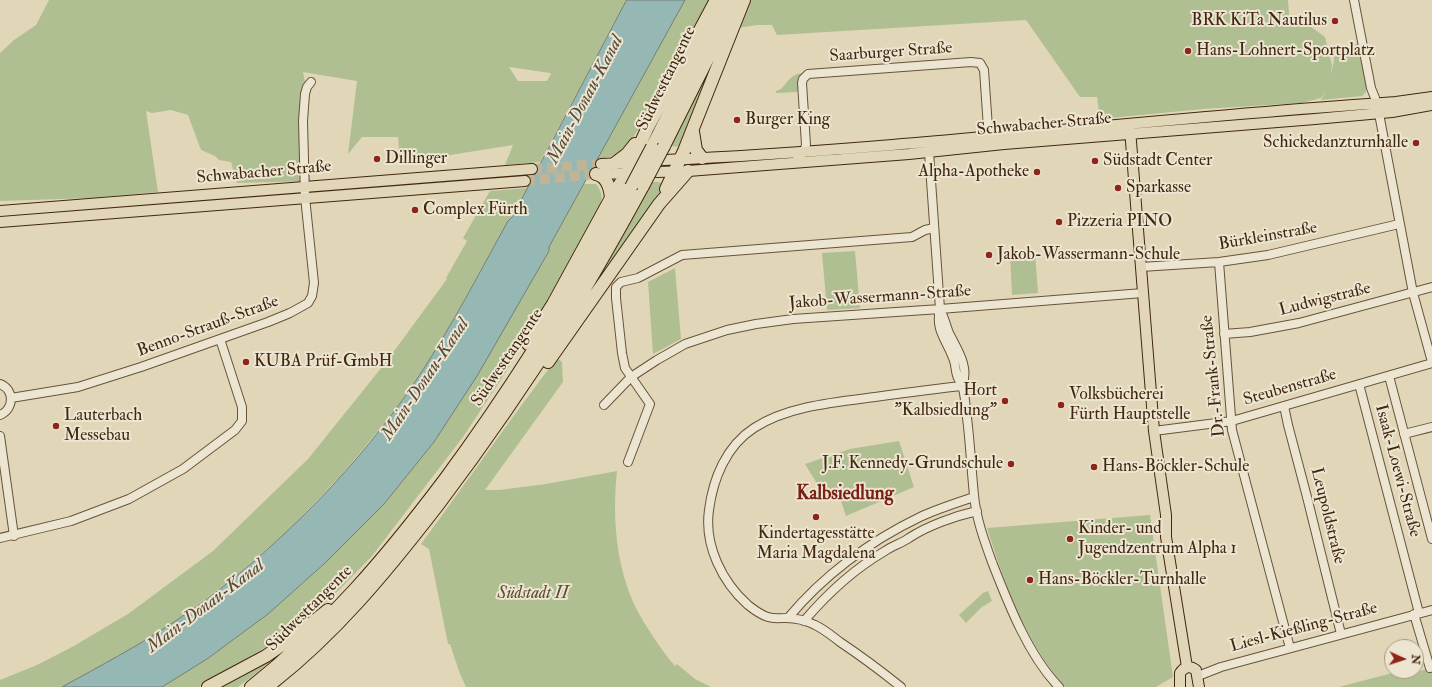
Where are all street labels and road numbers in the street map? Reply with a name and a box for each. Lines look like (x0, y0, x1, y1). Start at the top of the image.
street label: Südwesttangente (633, 24, 701, 134)
street label: Saarburger Straße (829, 39, 953, 67)
street label: Schwabacher Straße (976, 109, 1112, 141)
street label: Schwabacher Straße (196, 157, 332, 189)
street label: Bürkleinstraße (1217, 218, 1319, 256)
street label: Ludwigstraße (1277, 279, 1373, 321)
street label: Jakob-Wassermann-Straße (788, 281, 972, 315)
street label: Benno-Strauß-Straße (134, 292, 282, 362)
street label: Südwesttangente (468, 305, 548, 411)
street label: Dr.-Frank-Straße (1197, 314, 1231, 438)
street label: Steubenstraße (1241, 365, 1339, 411)
street label: Isaak-Loewi-Straße (1369, 402, 1425, 540)
street label: Leupoldstraße (1305, 466, 1349, 566)
street label: Südwesttangente (263, 562, 357, 656)
street label: Liesl-Kießling-Straße (1228, 599, 1380, 657)

